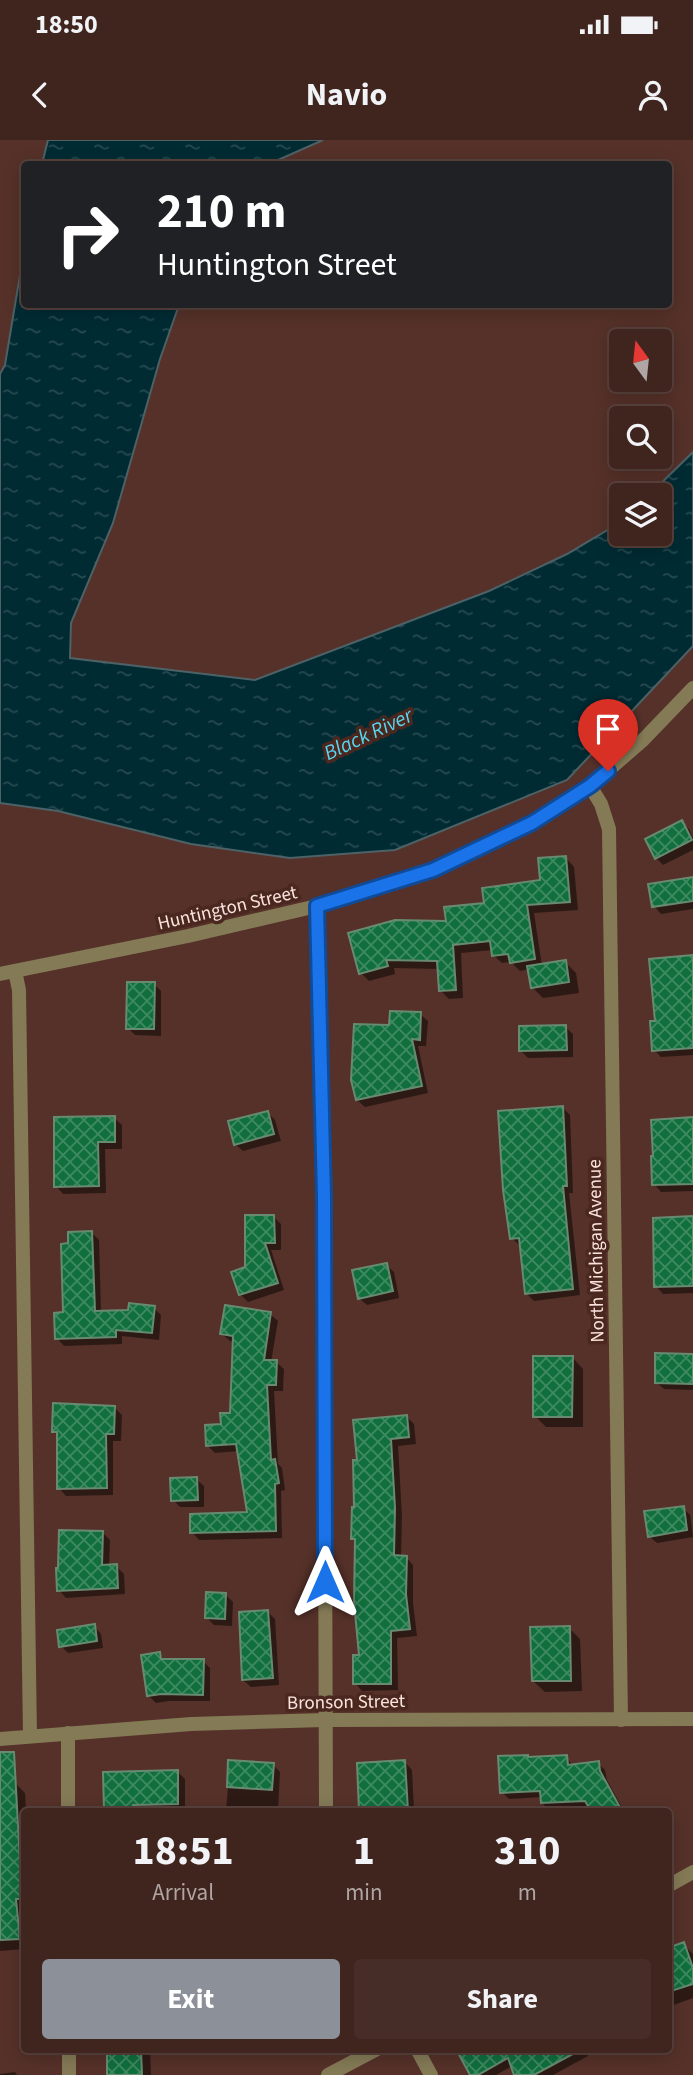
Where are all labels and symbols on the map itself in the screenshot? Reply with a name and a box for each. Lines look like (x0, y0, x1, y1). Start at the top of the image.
north arrow (609, 329, 672, 392)
pin (578, 699, 638, 771)
water label: Black River (319, 700, 418, 768)
street label: Huntington Street (155, 879, 300, 938)
street label: North Michigan Avenue (581, 1159, 612, 1343)
position arrow (288, 1545, 362, 1619)
street label: Bronson Street (287, 1688, 406, 1717)

